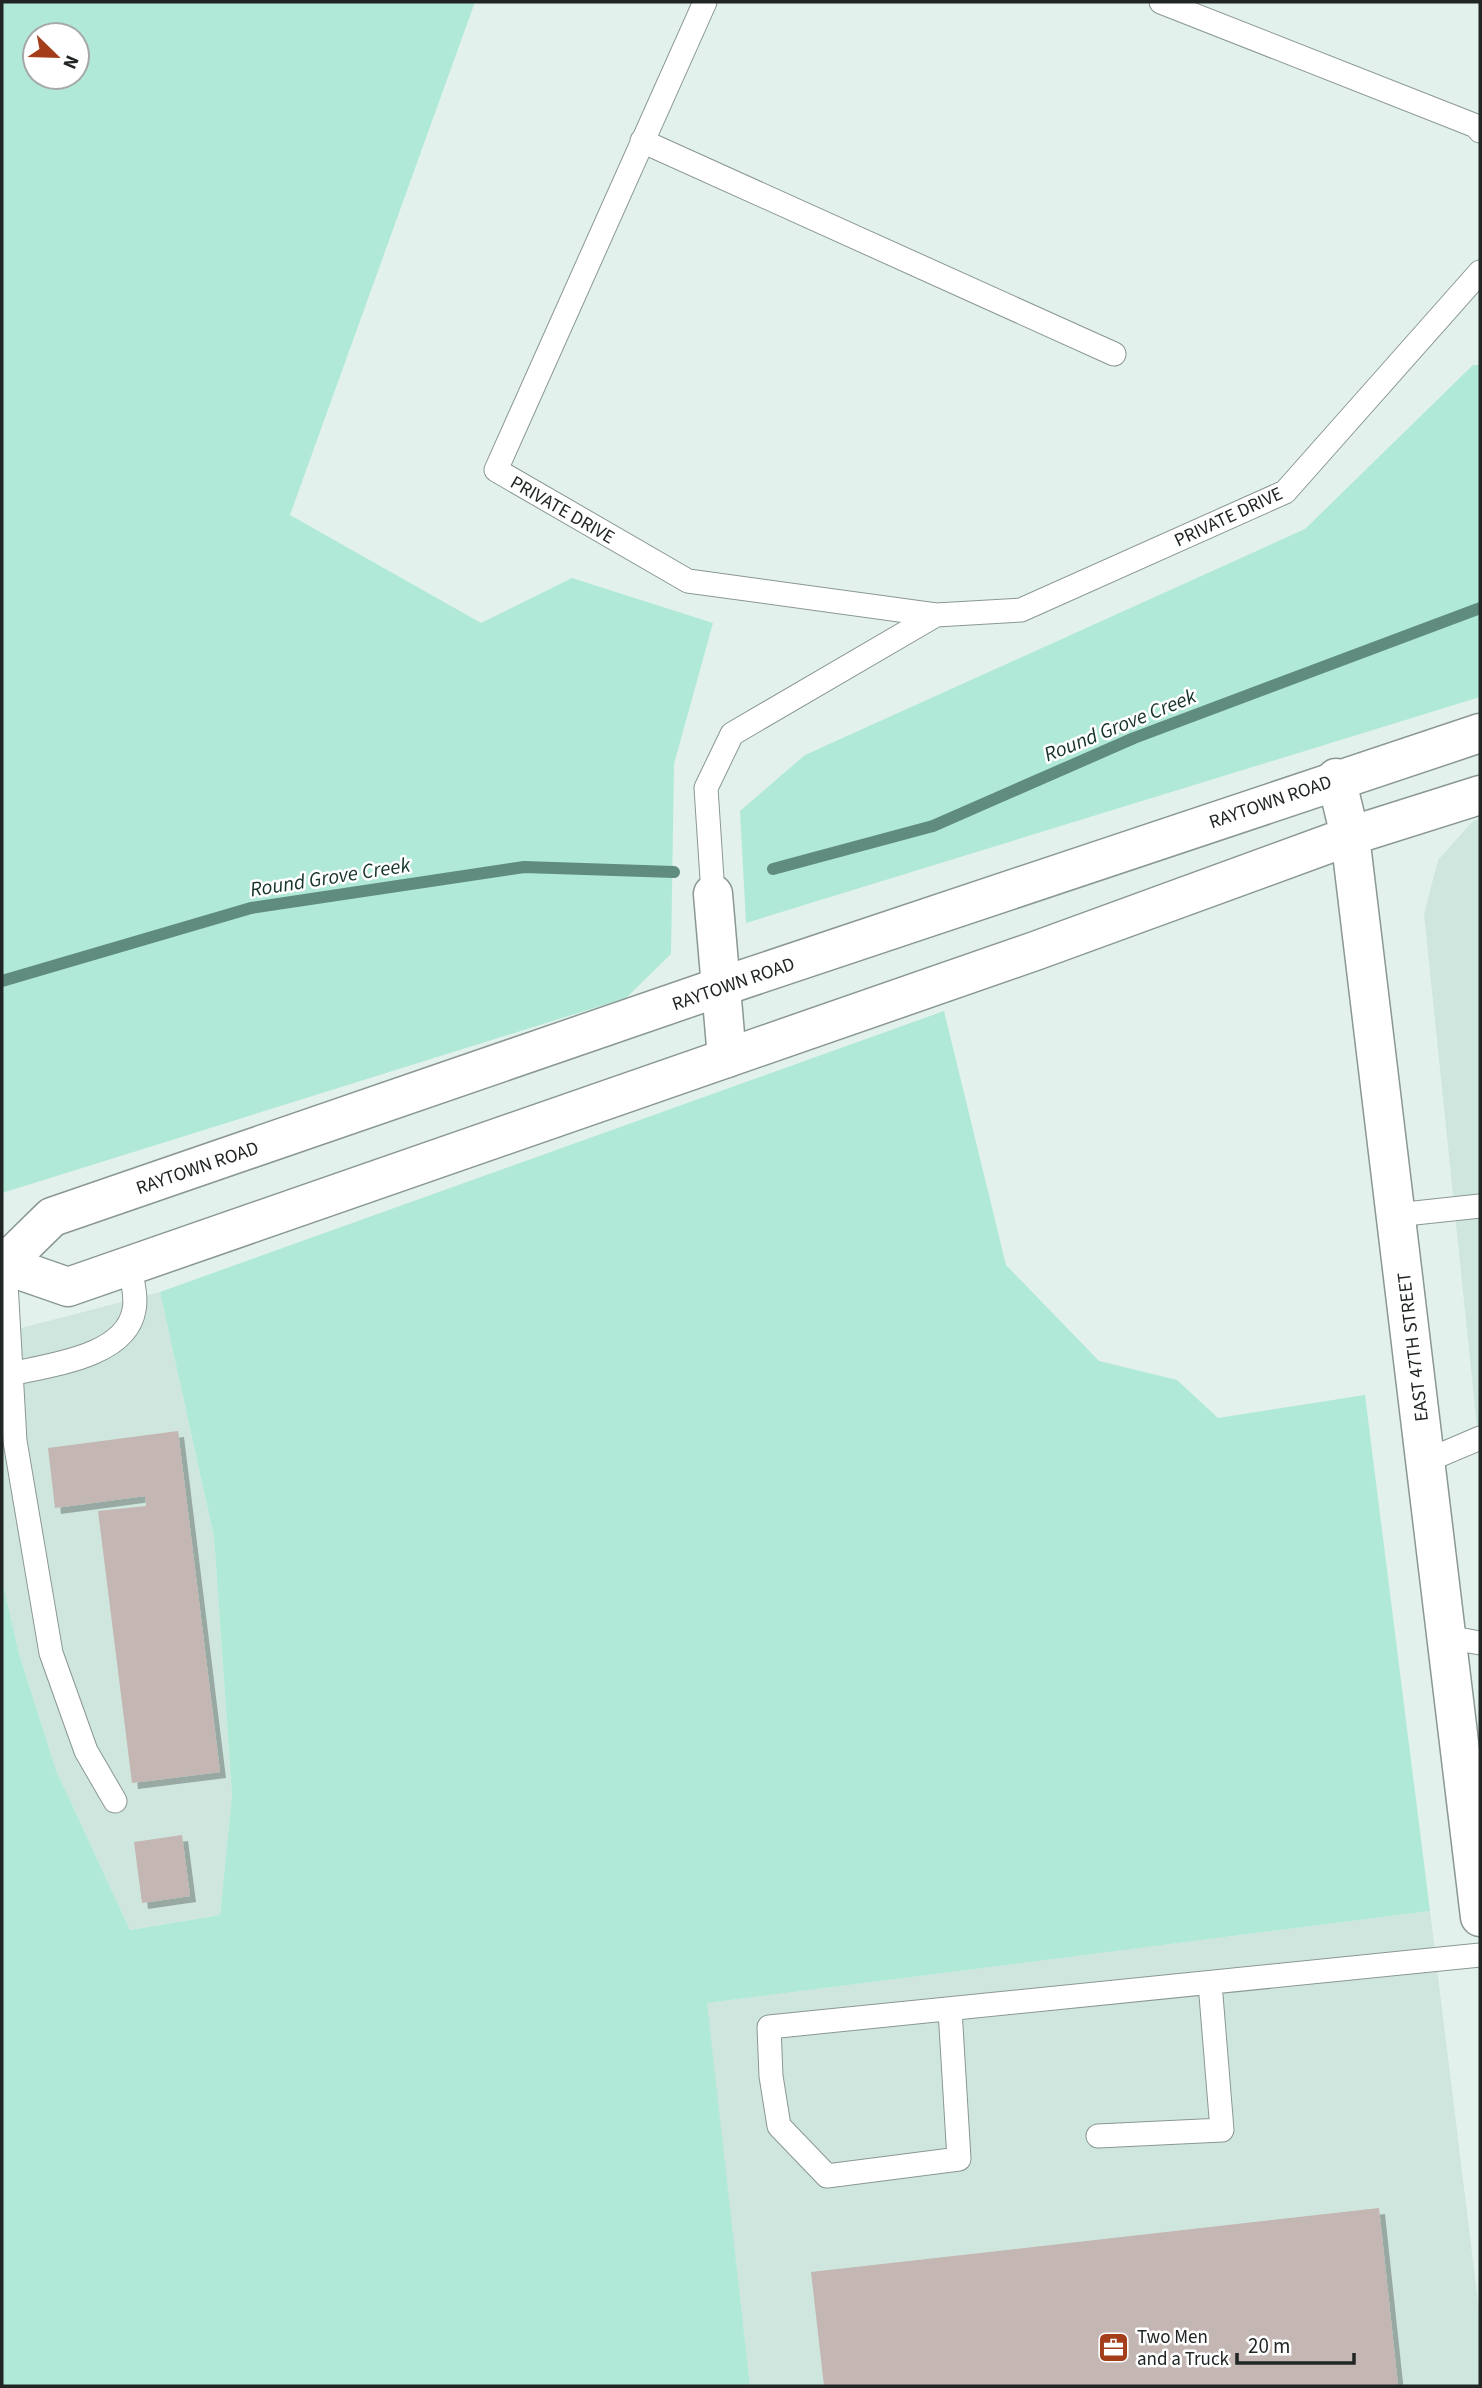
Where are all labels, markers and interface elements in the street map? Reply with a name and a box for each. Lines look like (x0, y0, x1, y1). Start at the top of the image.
north arrow (21, 21, 91, 91)
text: N (55, 51, 85, 73)
street label: PRIVATE DRIVE (505, 469, 620, 551)
street label: PRIVATE DRIVE (1170, 480, 1287, 554)
water label: Round Grove Creek (1039, 680, 1202, 769)
street label: RAYTOWN ROAD (1206, 769, 1335, 836)
water label: Round Grove Creek (248, 849, 413, 904)
street label: RAYTOWN ROAD (669, 951, 798, 1018)
street label: RAYTOWN ROAD (133, 1135, 262, 1202)
street label: EAST 47TH STREET (1391, 1271, 1436, 1423)
scale bar (1237, 2322, 1354, 2366)
place label: Two Men and a Truck (1137, 2324, 1230, 2373)
office icon: Two Men and a Truck (1097, 2330, 1131, 2364)
text: 20 m (1248, 2331, 1290, 2361)

